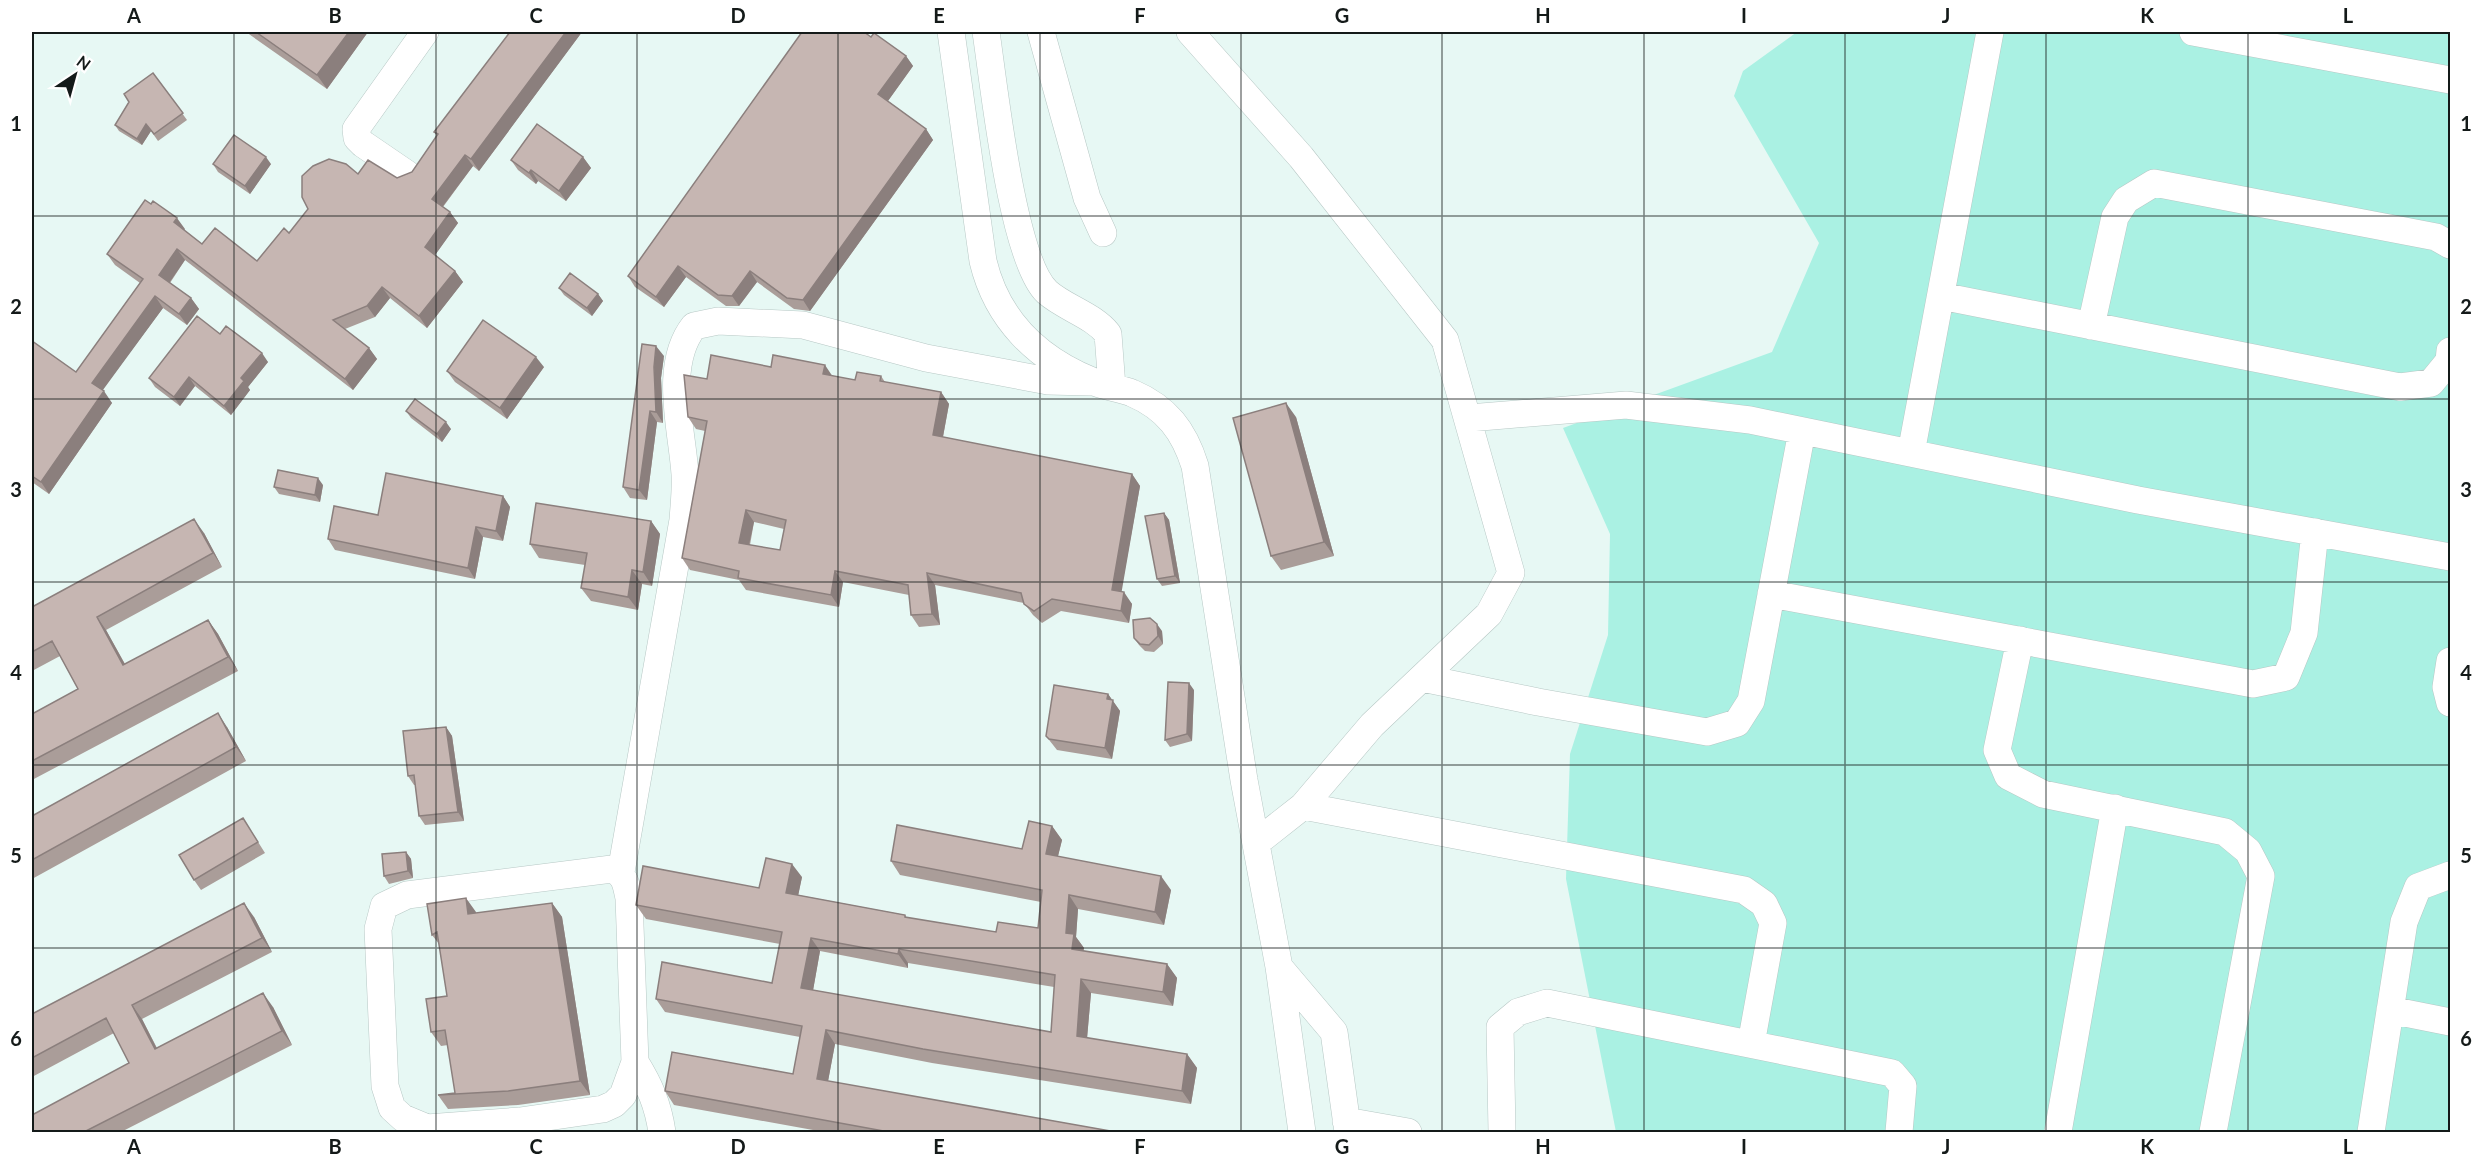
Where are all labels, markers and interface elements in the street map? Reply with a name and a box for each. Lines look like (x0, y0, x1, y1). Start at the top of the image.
text: A (126, 3, 141, 27)
text: B (328, 3, 342, 27)
text: C (529, 3, 543, 27)
text: D (730, 3, 746, 27)
text: E (933, 3, 945, 27)
text: F (1134, 3, 1146, 27)
text: G (1335, 3, 1349, 27)
text: H (1535, 3, 1551, 27)
text: I (1741, 3, 1747, 27)
text: J (1942, 3, 1950, 27)
text: K (2140, 3, 2154, 27)
text: L (2343, 3, 2354, 27)
north arrow (45, 45, 105, 105)
text: N (74, 51, 95, 74)
text: 1 (10, 111, 22, 135)
text: 1 (2460, 111, 2472, 135)
text: 2 (10, 294, 22, 318)
text: 2 (2460, 294, 2472, 318)
text: 3 (10, 477, 22, 501)
text: 3 (2460, 477, 2472, 501)
text: 4 (10, 660, 22, 684)
text: 4 (2460, 660, 2472, 684)
text: 5 (10, 843, 22, 867)
text: 5 (2460, 843, 2472, 867)
text: 6 (10, 1026, 22, 1050)
text: 6 (2460, 1026, 2472, 1050)
text: A (126, 1134, 141, 1158)
text: B (328, 1134, 342, 1158)
text: C (529, 1134, 543, 1158)
text: D (730, 1134, 746, 1158)
text: E (933, 1134, 945, 1158)
text: F (1134, 1134, 1146, 1158)
text: G (1335, 1134, 1349, 1158)
text: H (1535, 1134, 1551, 1158)
text: I (1741, 1134, 1747, 1158)
text: J (1942, 1134, 1950, 1158)
text: K (2140, 1134, 2154, 1158)
text: L (2343, 1134, 2354, 1158)

